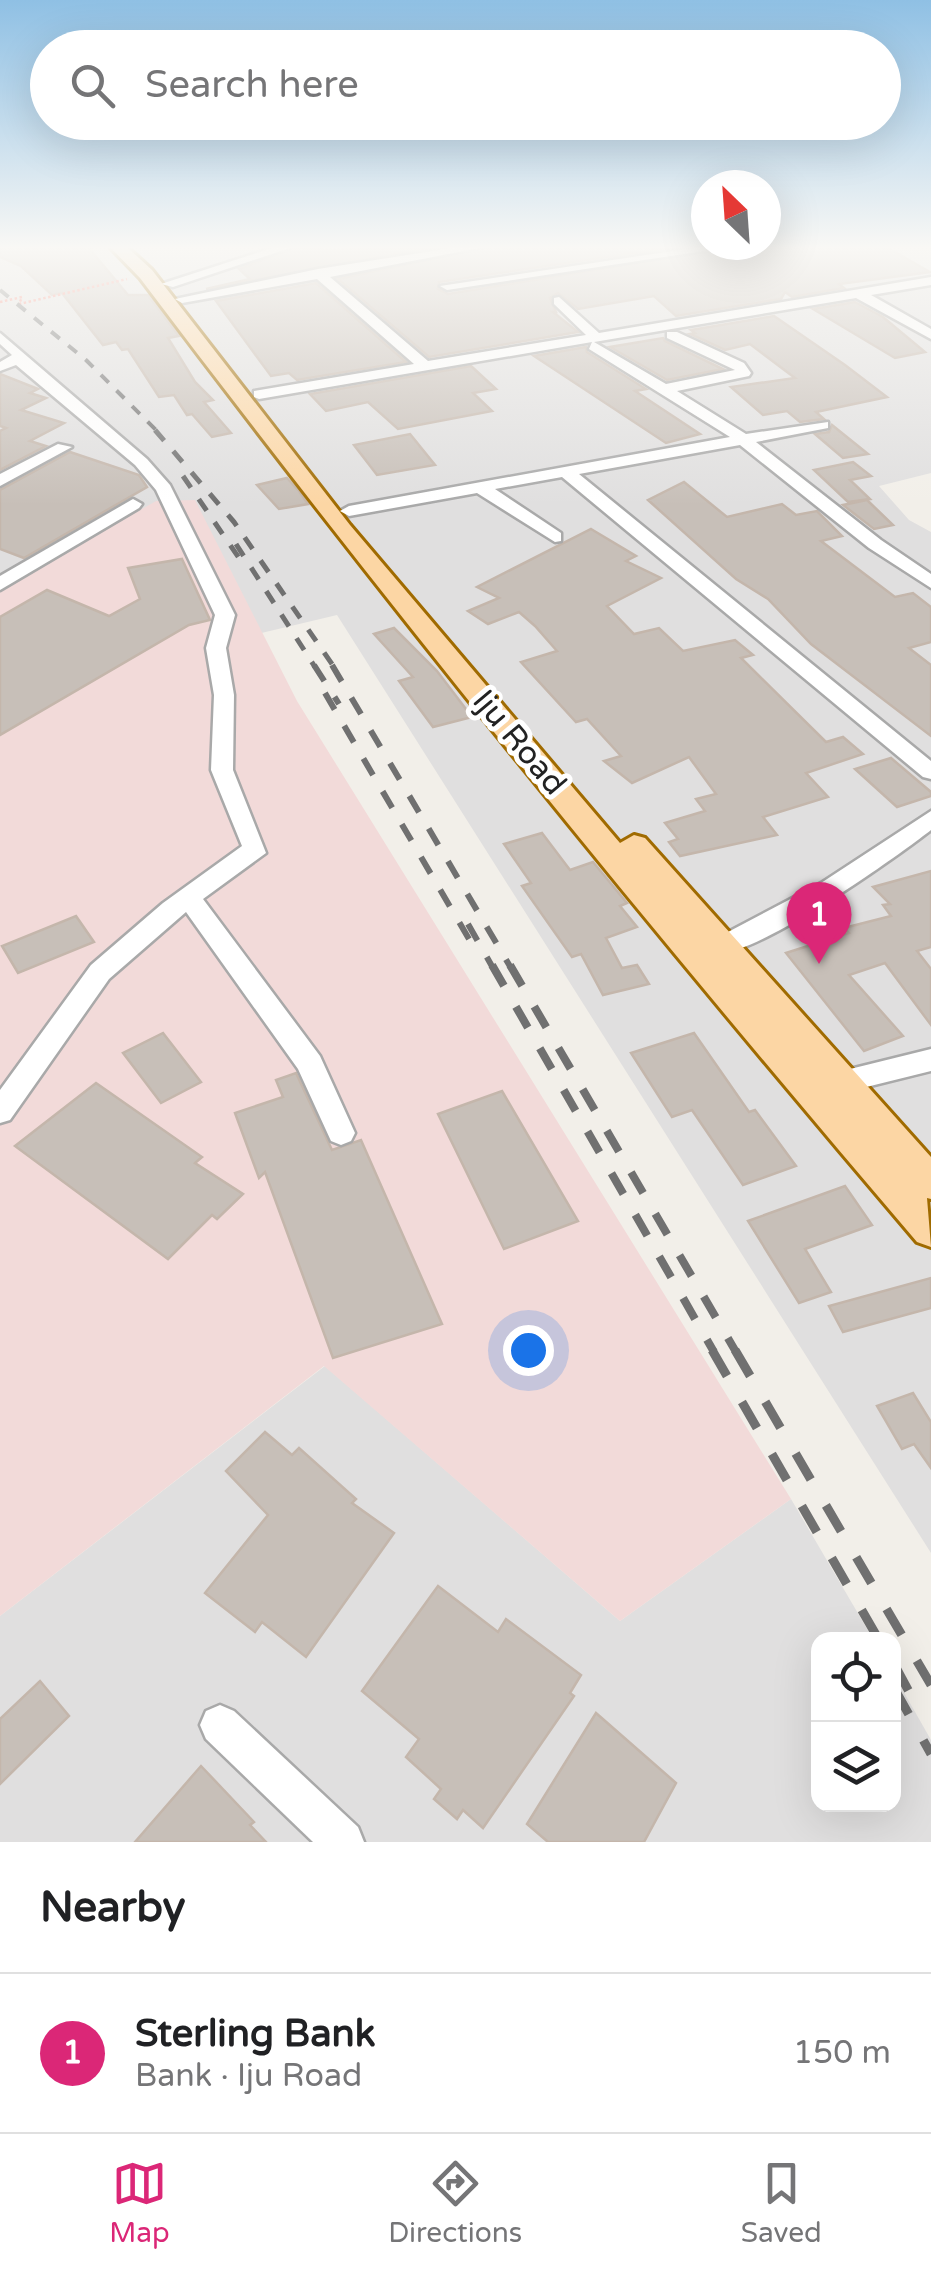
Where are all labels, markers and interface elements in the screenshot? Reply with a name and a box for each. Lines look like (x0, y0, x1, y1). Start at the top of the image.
search box (30, 30, 901, 140)
icon: search (65, 58, 120, 113)
text: Search here (145, 62, 359, 108)
north arrow (691, 170, 781, 260)
street label: Iju Road (464, 682, 574, 803)
pin: 1 (786, 882, 852, 964)
your location (503, 1325, 554, 1376)
map controls (811, 1632, 901, 1812)
button: locate (811, 1632, 901, 1722)
button: layers (811, 1722, 901, 1812)
text: Nearby (40, 1882, 185, 1933)
text: Sterling Bank (135, 2011, 375, 2057)
text: 1 (62, 2034, 83, 2072)
text: 150 m (793, 2034, 891, 2072)
text: Bank · Iju Road (135, 2057, 362, 2095)
tab: Map (109, 2156, 170, 2250)
tab: Directions (388, 2156, 522, 2250)
tab: Saved (741, 2156, 822, 2250)

